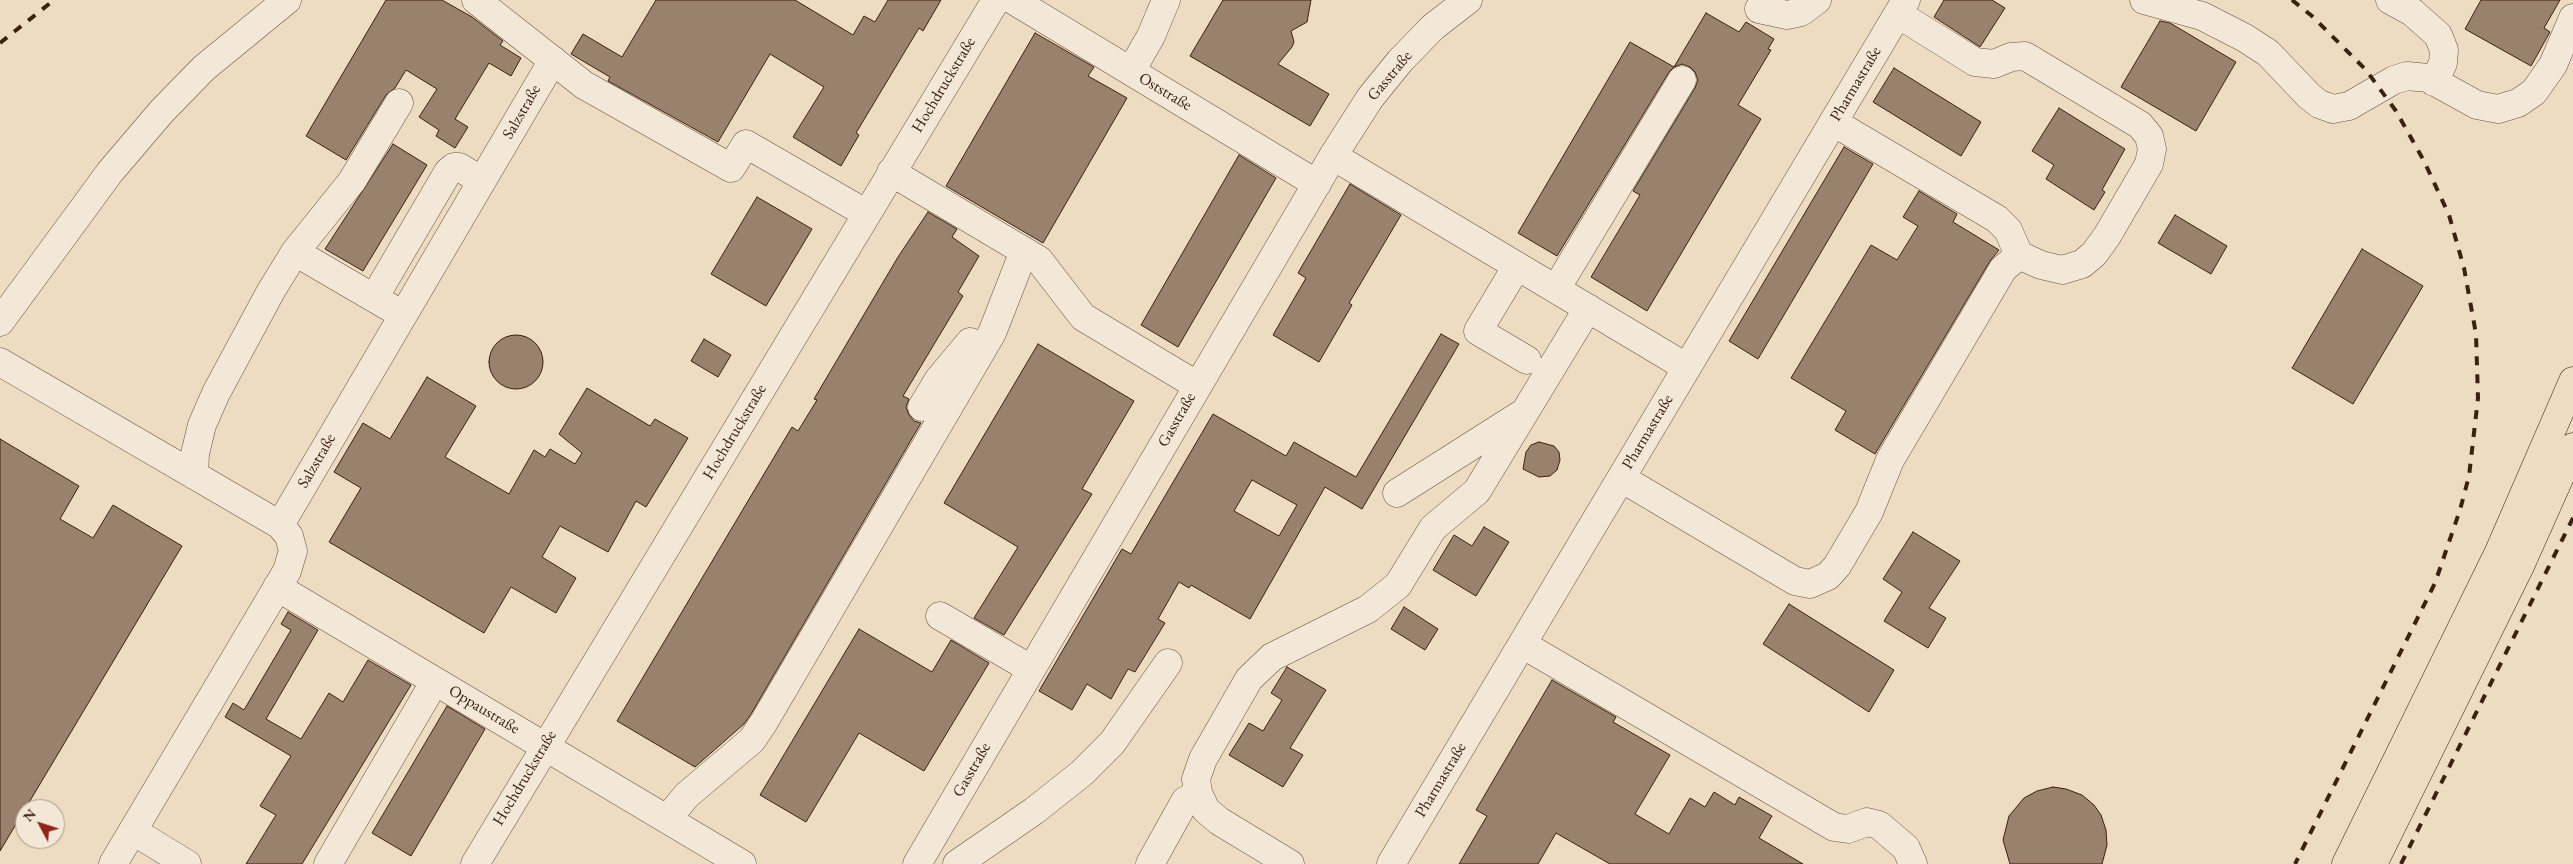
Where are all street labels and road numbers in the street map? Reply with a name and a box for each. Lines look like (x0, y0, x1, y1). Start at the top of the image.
street label: Hochdruckstraße (908, 34, 980, 136)
street label: Pharmastraße (1826, 43, 1886, 125)
street label: Gasstraße (1364, 47, 1416, 105)
street label: Oststraße (1135, 69, 1195, 115)
street label: Salzstraße (499, 81, 545, 143)
street label: Hochdruckstraße (699, 381, 771, 483)
street label: Gasstraße (1154, 389, 1200, 451)
street label: Pharmastraße (1618, 391, 1678, 473)
street label: Salzstraße (294, 430, 340, 492)
street label: Oppaustraße (445, 681, 523, 739)
street label: Hochdruckstraße (489, 727, 561, 829)
street label: Gasstraße (949, 739, 995, 801)
street label: Pharmastraße (1411, 739, 1471, 821)

